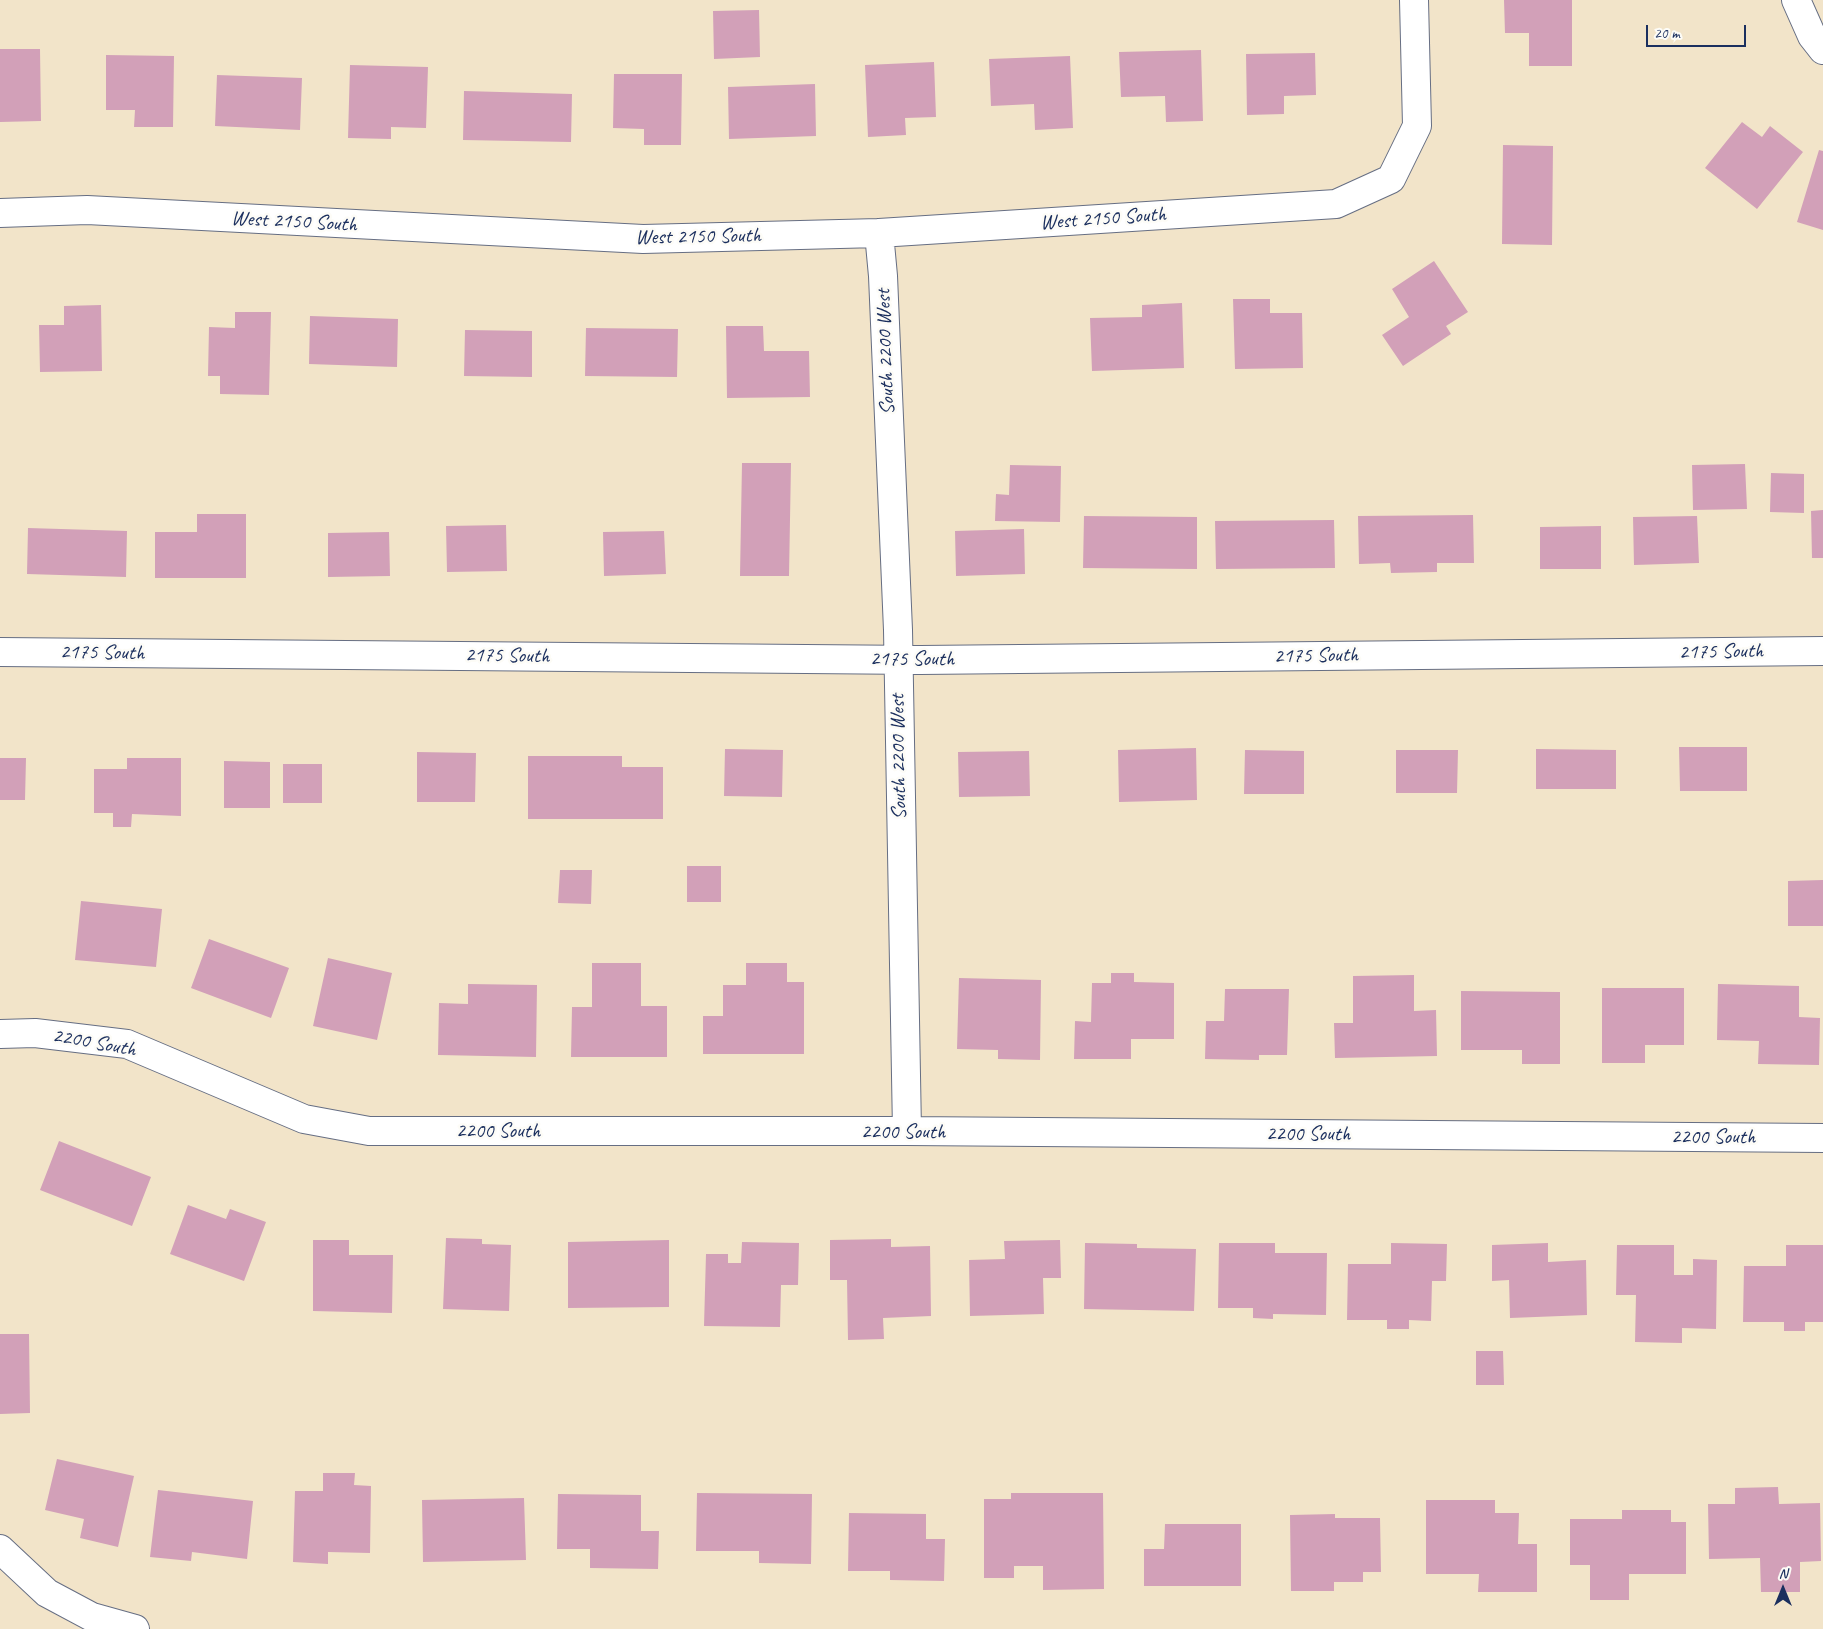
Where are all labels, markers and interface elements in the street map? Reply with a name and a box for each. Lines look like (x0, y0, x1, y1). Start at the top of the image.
scale bar (1648, 15, 1748, 47)
text: 20 m (1654, 24, 1680, 43)
street label: West 2150 South (1039, 202, 1167, 236)
street label: West 2150 South (230, 206, 358, 238)
street label: West 2150 South (635, 223, 761, 251)
street label: South 2200 West (871, 289, 901, 415)
street label: 2175 South (1679, 639, 1763, 665)
street label: 2175 South (60, 640, 144, 666)
street label: 2175 South (465, 643, 549, 669)
street label: 2175 South (1274, 643, 1358, 669)
street label: 2175 South (870, 646, 954, 672)
street label: South 2200 West (885, 694, 913, 820)
street label: 2200 South (50, 1023, 138, 1063)
street label: 2200 South (456, 1118, 540, 1144)
street label: 2200 South (861, 1119, 945, 1145)
street label: 2200 South (1266, 1121, 1350, 1147)
street label: 2200 South (1671, 1124, 1755, 1150)
north arrow (1758, 1564, 1808, 1614)
text: N (1779, 1565, 1787, 1582)

